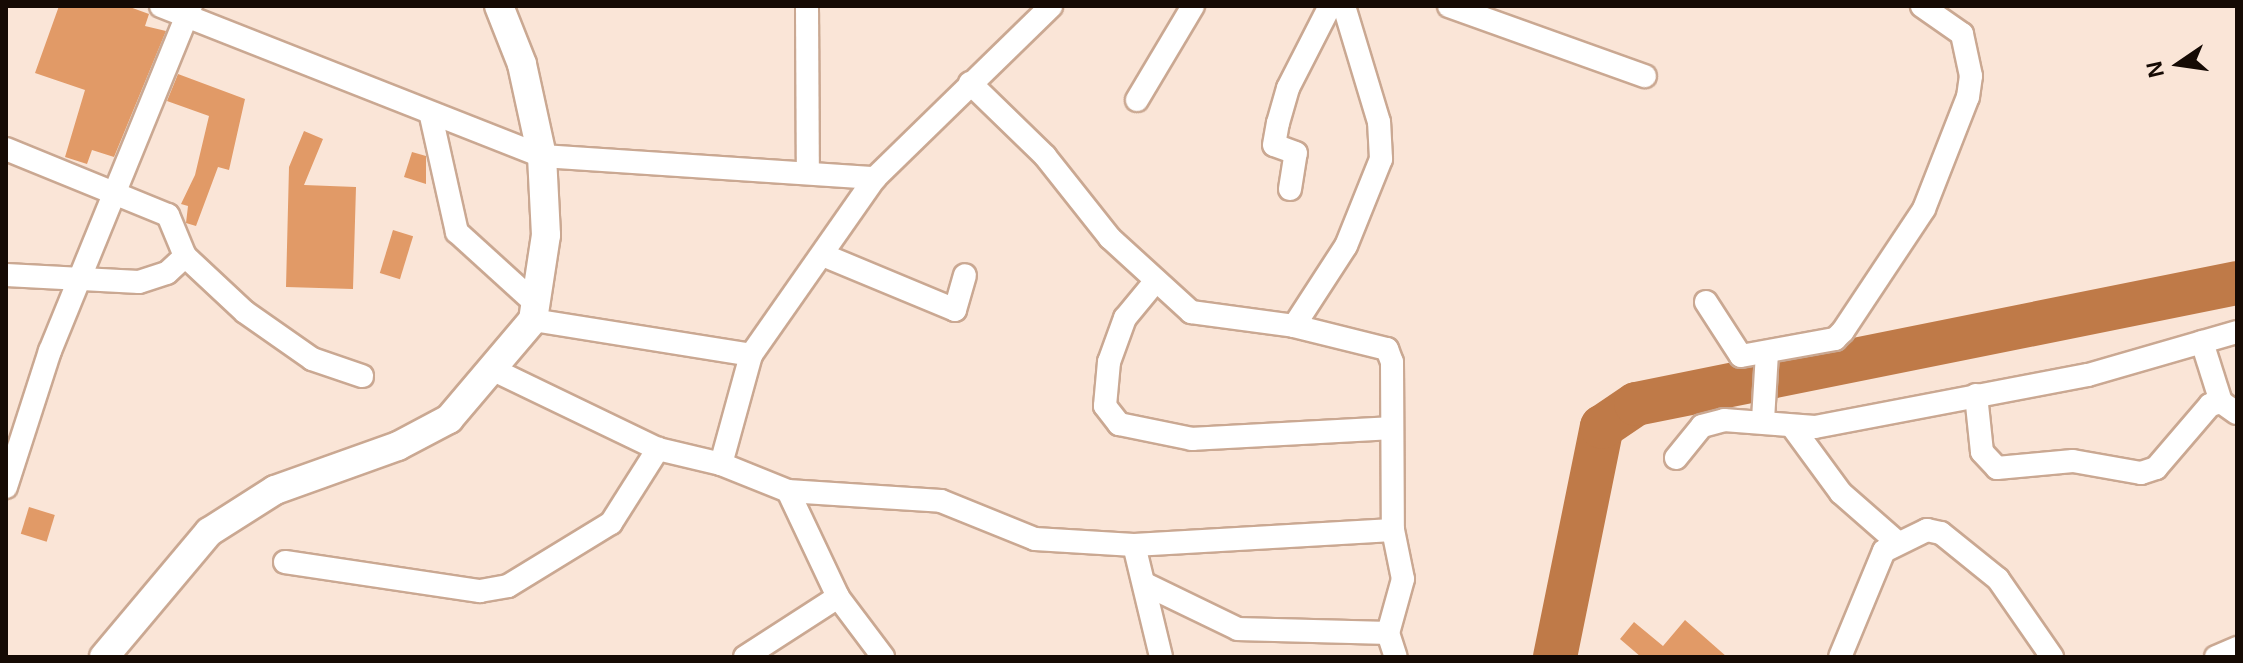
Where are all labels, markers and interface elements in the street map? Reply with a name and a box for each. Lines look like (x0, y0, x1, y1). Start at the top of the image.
north arrow (2139, 24, 2219, 104)
text: N (2141, 59, 2169, 80)

